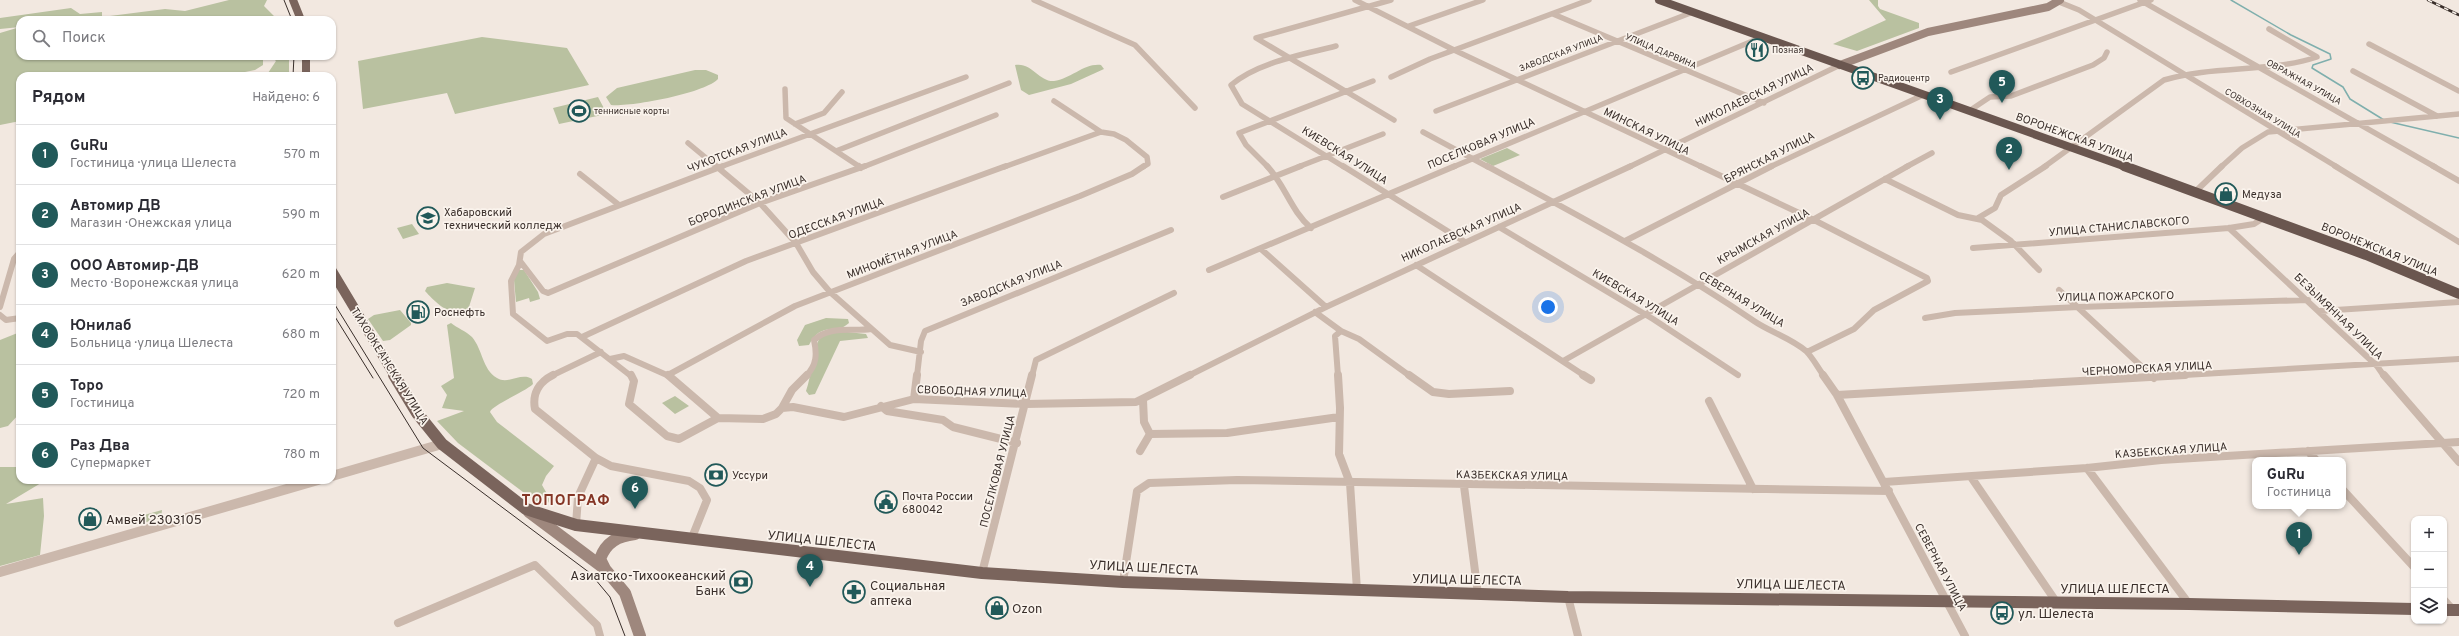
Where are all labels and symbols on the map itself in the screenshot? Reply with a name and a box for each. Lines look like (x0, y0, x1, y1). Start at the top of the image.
street label: УЛИЦА ДАРВИНА (1623, 31, 1698, 72)
street label: ЗАВОДСКАЯ УЛИЦА (1518, 32, 1605, 75)
restaurant icon: Позная (1744, 37, 1770, 63)
place label: Позная (1772, 45, 1803, 56)
street label: ОВРАЖНАЯ УЛИЦА (2264, 57, 2343, 108)
street label: НИКОЛАЕВСКАЯ УЛИЦА (1693, 61, 1816, 131)
bus stop icon: Радиоцентр (1850, 65, 1876, 91)
pin: 5 (1989, 70, 2015, 103)
place label: Радиоцентр (1878, 73, 1930, 84)
street label: СОВХОЗНАЯ УЛИЦА (2223, 86, 2303, 141)
pin: 3 (1927, 87, 1953, 120)
sports icon: теннисные корты (566, 98, 592, 124)
street label: МИНСКАЯ УЛИЦА (1601, 105, 1692, 159)
place label: теннисные корты (594, 106, 669, 117)
street label: ВОРОНЕЖСКАЯ УЛИЦА (2014, 110, 2136, 166)
street label: ПОСЕЛКОВАЯ УЛИЦА (1425, 115, 1537, 173)
street label: КИЕВСКАЯ УЛИЦА (1299, 124, 1390, 188)
street label: ЧУКОТСКАЯ УЛИЦА (685, 125, 789, 176)
street label: БРЯНСКАЯ УЛИЦА (1722, 129, 1817, 187)
pin: 2 (1996, 137, 2022, 170)
street label: БОРОДИНСКАЯ УЛИЦА (686, 172, 808, 230)
shop icon: Медуза (2213, 181, 2239, 207)
place label: Медуза (2242, 188, 2282, 202)
street label: ОДЕССКАЯ УЛИЦА (787, 195, 886, 243)
street label: НИКОЛАЕВСКАЯ УЛИЦА (1399, 200, 1524, 266)
school or university icon: Хабаровский технический колледж (415, 205, 441, 231)
place label: Хабаровский технический колледж (444, 206, 562, 233)
street label: КРЫМСКАЯ УЛИЦА (1715, 206, 1812, 268)
street label: УЛИЦА СТАНИСЛАВСКОГО (2048, 214, 2190, 240)
street label: ВОРОНЕЖСКАЯ УЛИЦА (2319, 220, 2440, 280)
street label: МИНОМЁТНАЯ УЛИЦА (845, 226, 960, 283)
street label: ЗАВОДСКАЯ УЛИЦА (958, 257, 1064, 311)
street label: КИЕВСКАЯ УЛИЦА (1589, 266, 1682, 329)
street label: СЕВЕРНАЯ УЛИЦА (1696, 269, 1787, 331)
street label: БЕЗЫМЯННАЯ УЛИЦА (2291, 270, 2386, 363)
street label: УЛИЦА ПОЖАРСКОГО (2058, 289, 2174, 305)
your location (1538, 297, 1558, 317)
fuel station icon: Роснефть (405, 299, 431, 325)
street label: ТИХООКЕАНСКАЯ УЛИЦА (347, 305, 431, 428)
place label: Роснефть (434, 306, 485, 320)
street label: ЧЕРНОМОРСКАЯ УЛИЦА (2081, 359, 2213, 379)
street label: СВОБОДНАЯ УЛИЦА (917, 383, 1027, 401)
street label: ПОСЕЛКОВАЯ УЛИЦА (977, 413, 1019, 529)
street label: КАЗБЕКСКАЯ УЛИЦА (2114, 440, 2228, 462)
bank icon: Уссури (703, 462, 729, 488)
street label: КАЗБЕКСКАЯ УЛИЦА (1456, 468, 1568, 484)
place label: Уссури (732, 469, 768, 483)
pin: 6 (622, 476, 648, 509)
public building icon: Почта России 680042 (873, 489, 899, 515)
place label: Почта России 680042 (902, 490, 973, 517)
district label: ТОПОГРАФ (522, 492, 610, 511)
shop icon: Амвей 2303105 (77, 506, 103, 532)
place label: Амвей 2303105 (106, 513, 202, 529)
street label: СЕВЕРНАЯ УЛИЦА (1911, 521, 1969, 614)
pin: 1 (2286, 522, 2312, 555)
street label: УЛИЦА ШЕЛЕСТА (766, 528, 877, 556)
pin: 4 (797, 554, 823, 587)
street label: УЛИЦА ШЕЛЕСТА (1089, 558, 1199, 580)
place label: Азиатско-Тихоокеанский Банк (570, 569, 726, 600)
bank icon: Азиатско-Тихоокеанский Банк (728, 569, 754, 595)
street label: УЛИЦА ШЕЛЕСТА (1412, 572, 1522, 590)
street label: УЛИЦА ШЕЛЕСТА (1736, 577, 1846, 595)
pharmacy icon: Социальная аптека (841, 579, 867, 605)
place label: Социальная аптека (870, 579, 945, 610)
street label: УЛИЦА ШЕЛЕСТА (2060, 582, 2170, 598)
shop icon: Ozon (984, 595, 1010, 621)
bus stop icon: ул. Шелеста (1989, 600, 2015, 626)
place label: Ozon (1012, 602, 1042, 618)
place label: ул. Шелеста (2018, 607, 2094, 623)

